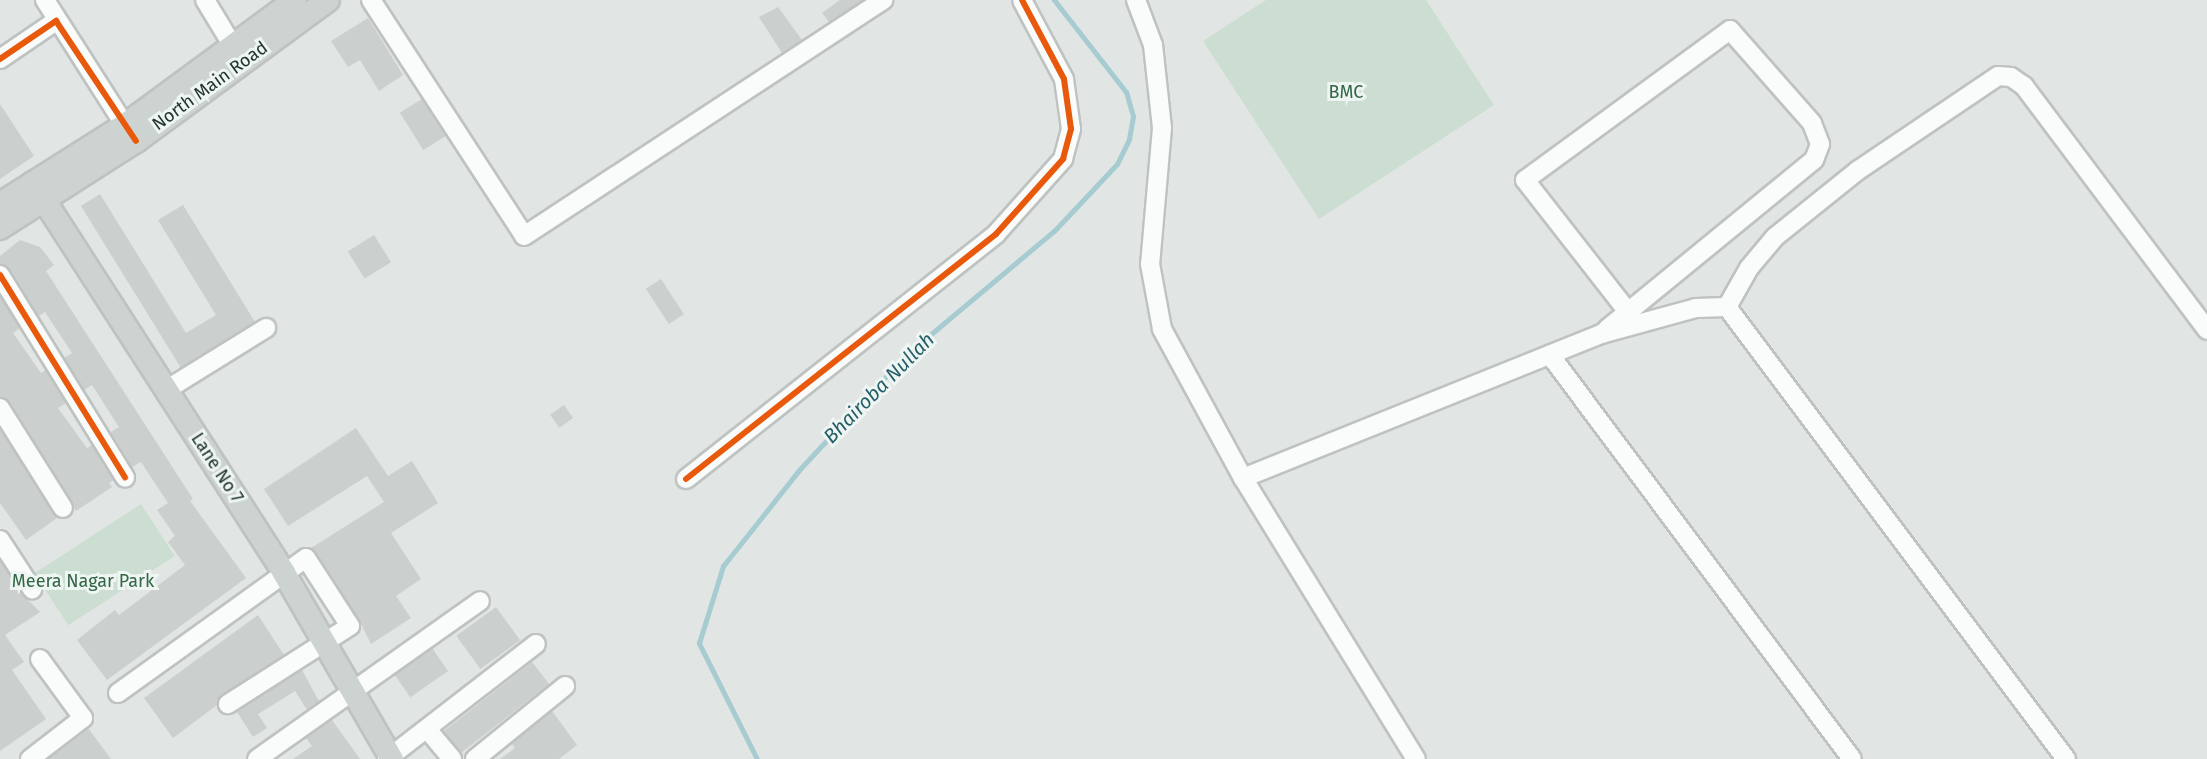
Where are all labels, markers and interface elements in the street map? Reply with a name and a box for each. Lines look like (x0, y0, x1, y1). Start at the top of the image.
street label: North Main Road (148, 37, 272, 135)
park label: BMC (1329, 81, 1363, 103)
water label: Bhairoba Nullah (819, 328, 939, 448)
street label: Lane No 7 (186, 429, 248, 507)
park label: Meera Nagar Park (12, 570, 154, 592)

